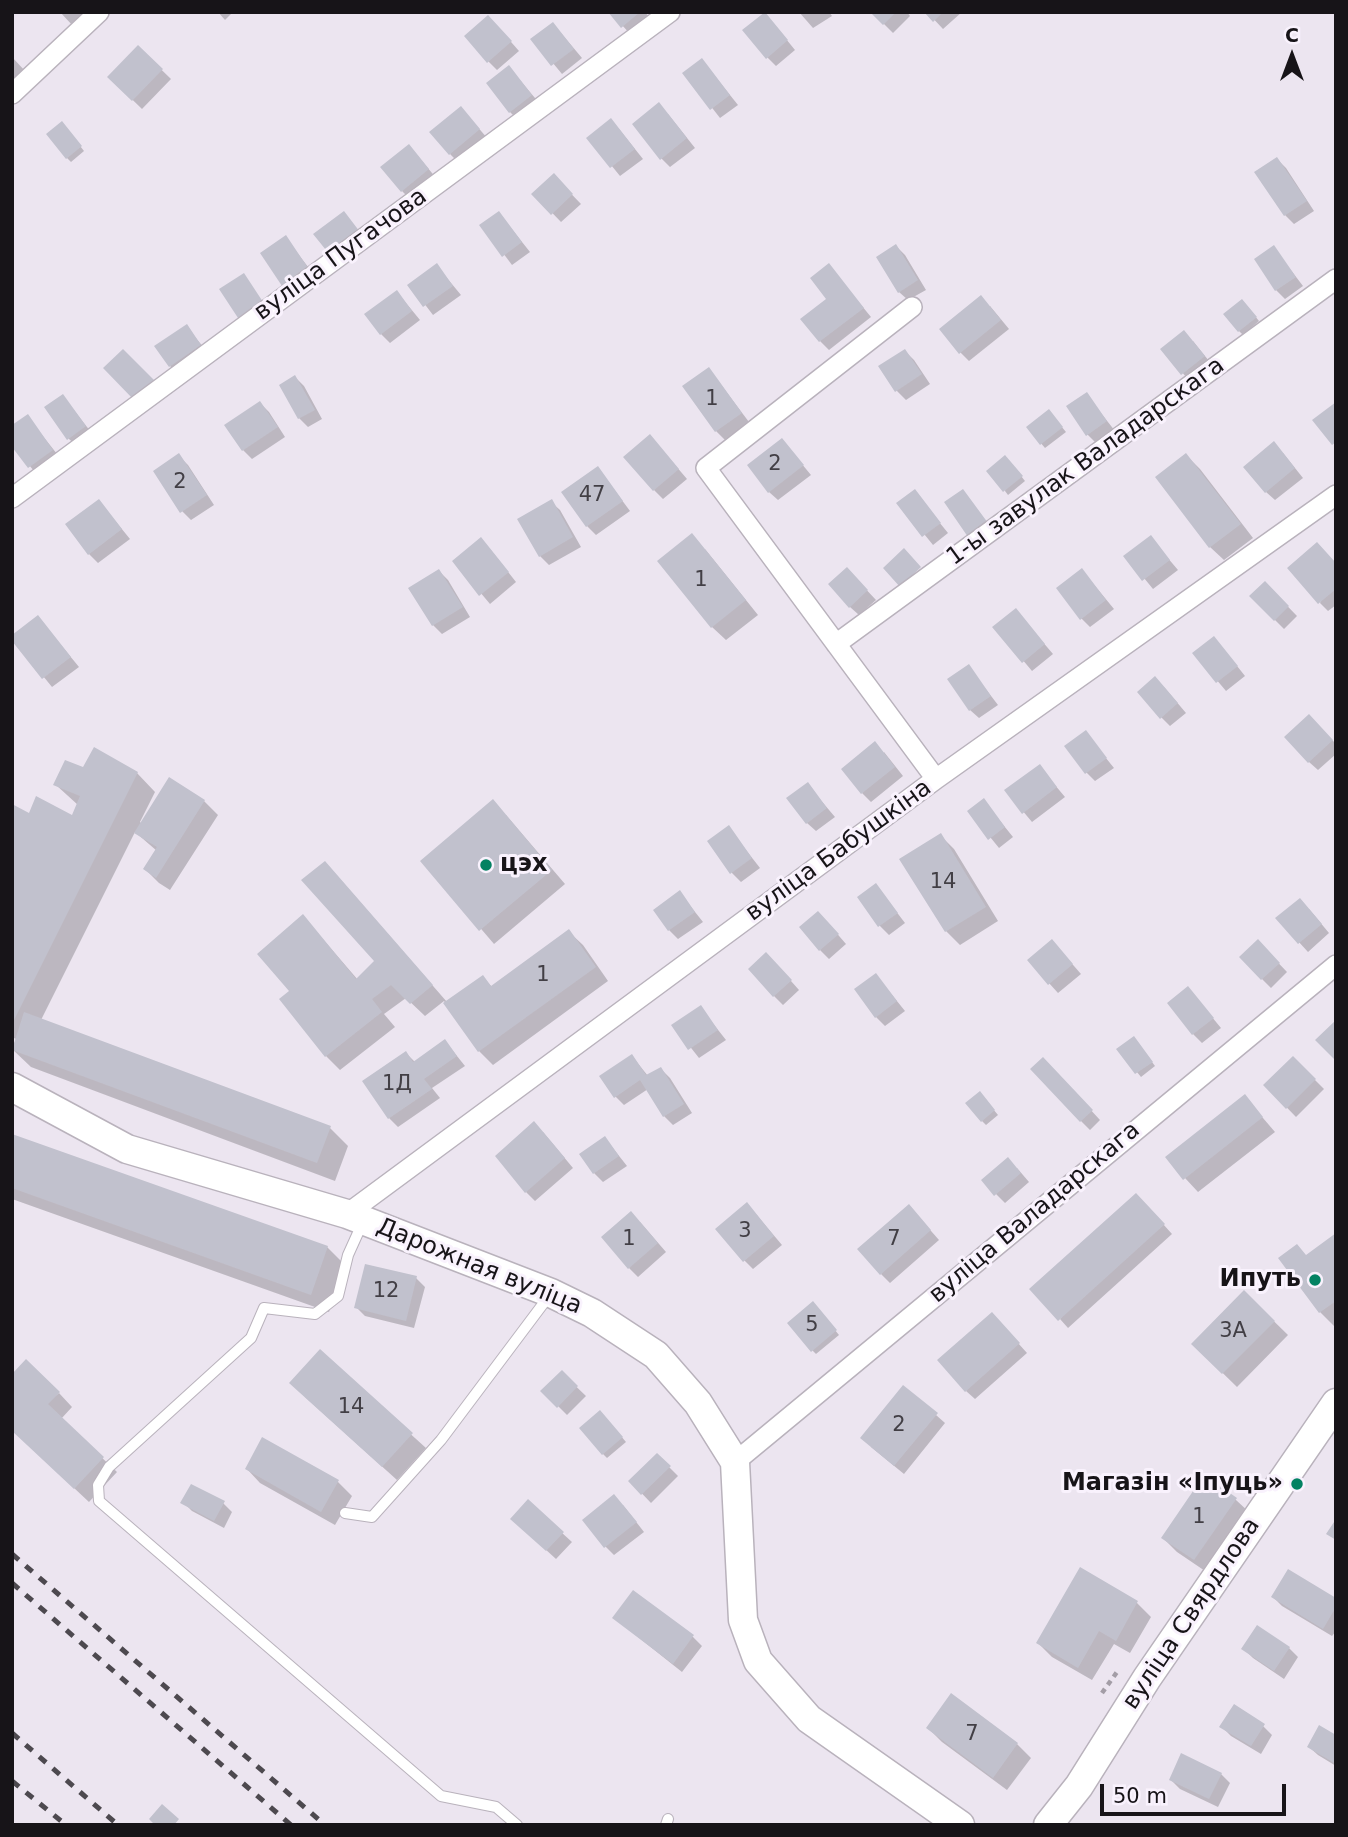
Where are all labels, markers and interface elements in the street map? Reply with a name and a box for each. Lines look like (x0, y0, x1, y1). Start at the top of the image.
north arrow (1257, 21, 1327, 91)
text: С (1285, 24, 1299, 46)
street label: вуліца Пугачова (249, 183, 433, 327)
street label: 1-ы завулак Валадарскага (942, 352, 1230, 572)
house number: 1 (705, 387, 719, 413)
house number: 2 (768, 452, 782, 478)
house number: 2 (173, 470, 187, 496)
house number: 47 (579, 483, 605, 509)
house number: 1 (694, 568, 708, 594)
street label: вуліца Бабушкіна (740, 774, 938, 928)
place label: цэх (500, 851, 547, 879)
marker: цэх (478, 857, 494, 873)
house number: 14 (930, 870, 956, 896)
house number: 1 (536, 963, 550, 989)
house number: 1Д (382, 1072, 412, 1098)
street label: вуліца Валадарскага (924, 1116, 1146, 1310)
street label: Дарожная вуліца (372, 1213, 586, 1321)
house number: 3 (738, 1219, 752, 1245)
house number: 1 (622, 1227, 636, 1253)
house number: 7 (887, 1227, 901, 1253)
place label: Ипуть (1220, 1266, 1301, 1294)
marker: Ипуть (1307, 1272, 1323, 1288)
house number: 12 (373, 1279, 399, 1305)
house number: 5 (805, 1313, 819, 1339)
house number: 3А (1219, 1319, 1247, 1345)
house number: 14 (338, 1395, 364, 1421)
house number: 2 (892, 1413, 906, 1439)
place label: Магазін «Іпуць» (1062, 1470, 1283, 1498)
marker: Магазін «Іпуць» (1289, 1476, 1305, 1492)
house number: 1 (1192, 1505, 1206, 1531)
street label: вуліца Свярдлова (1117, 1513, 1267, 1715)
house number: 7 (965, 1722, 979, 1748)
scale bar (1103, 1770, 1288, 1814)
text: 50 m (1113, 1784, 1167, 1808)

